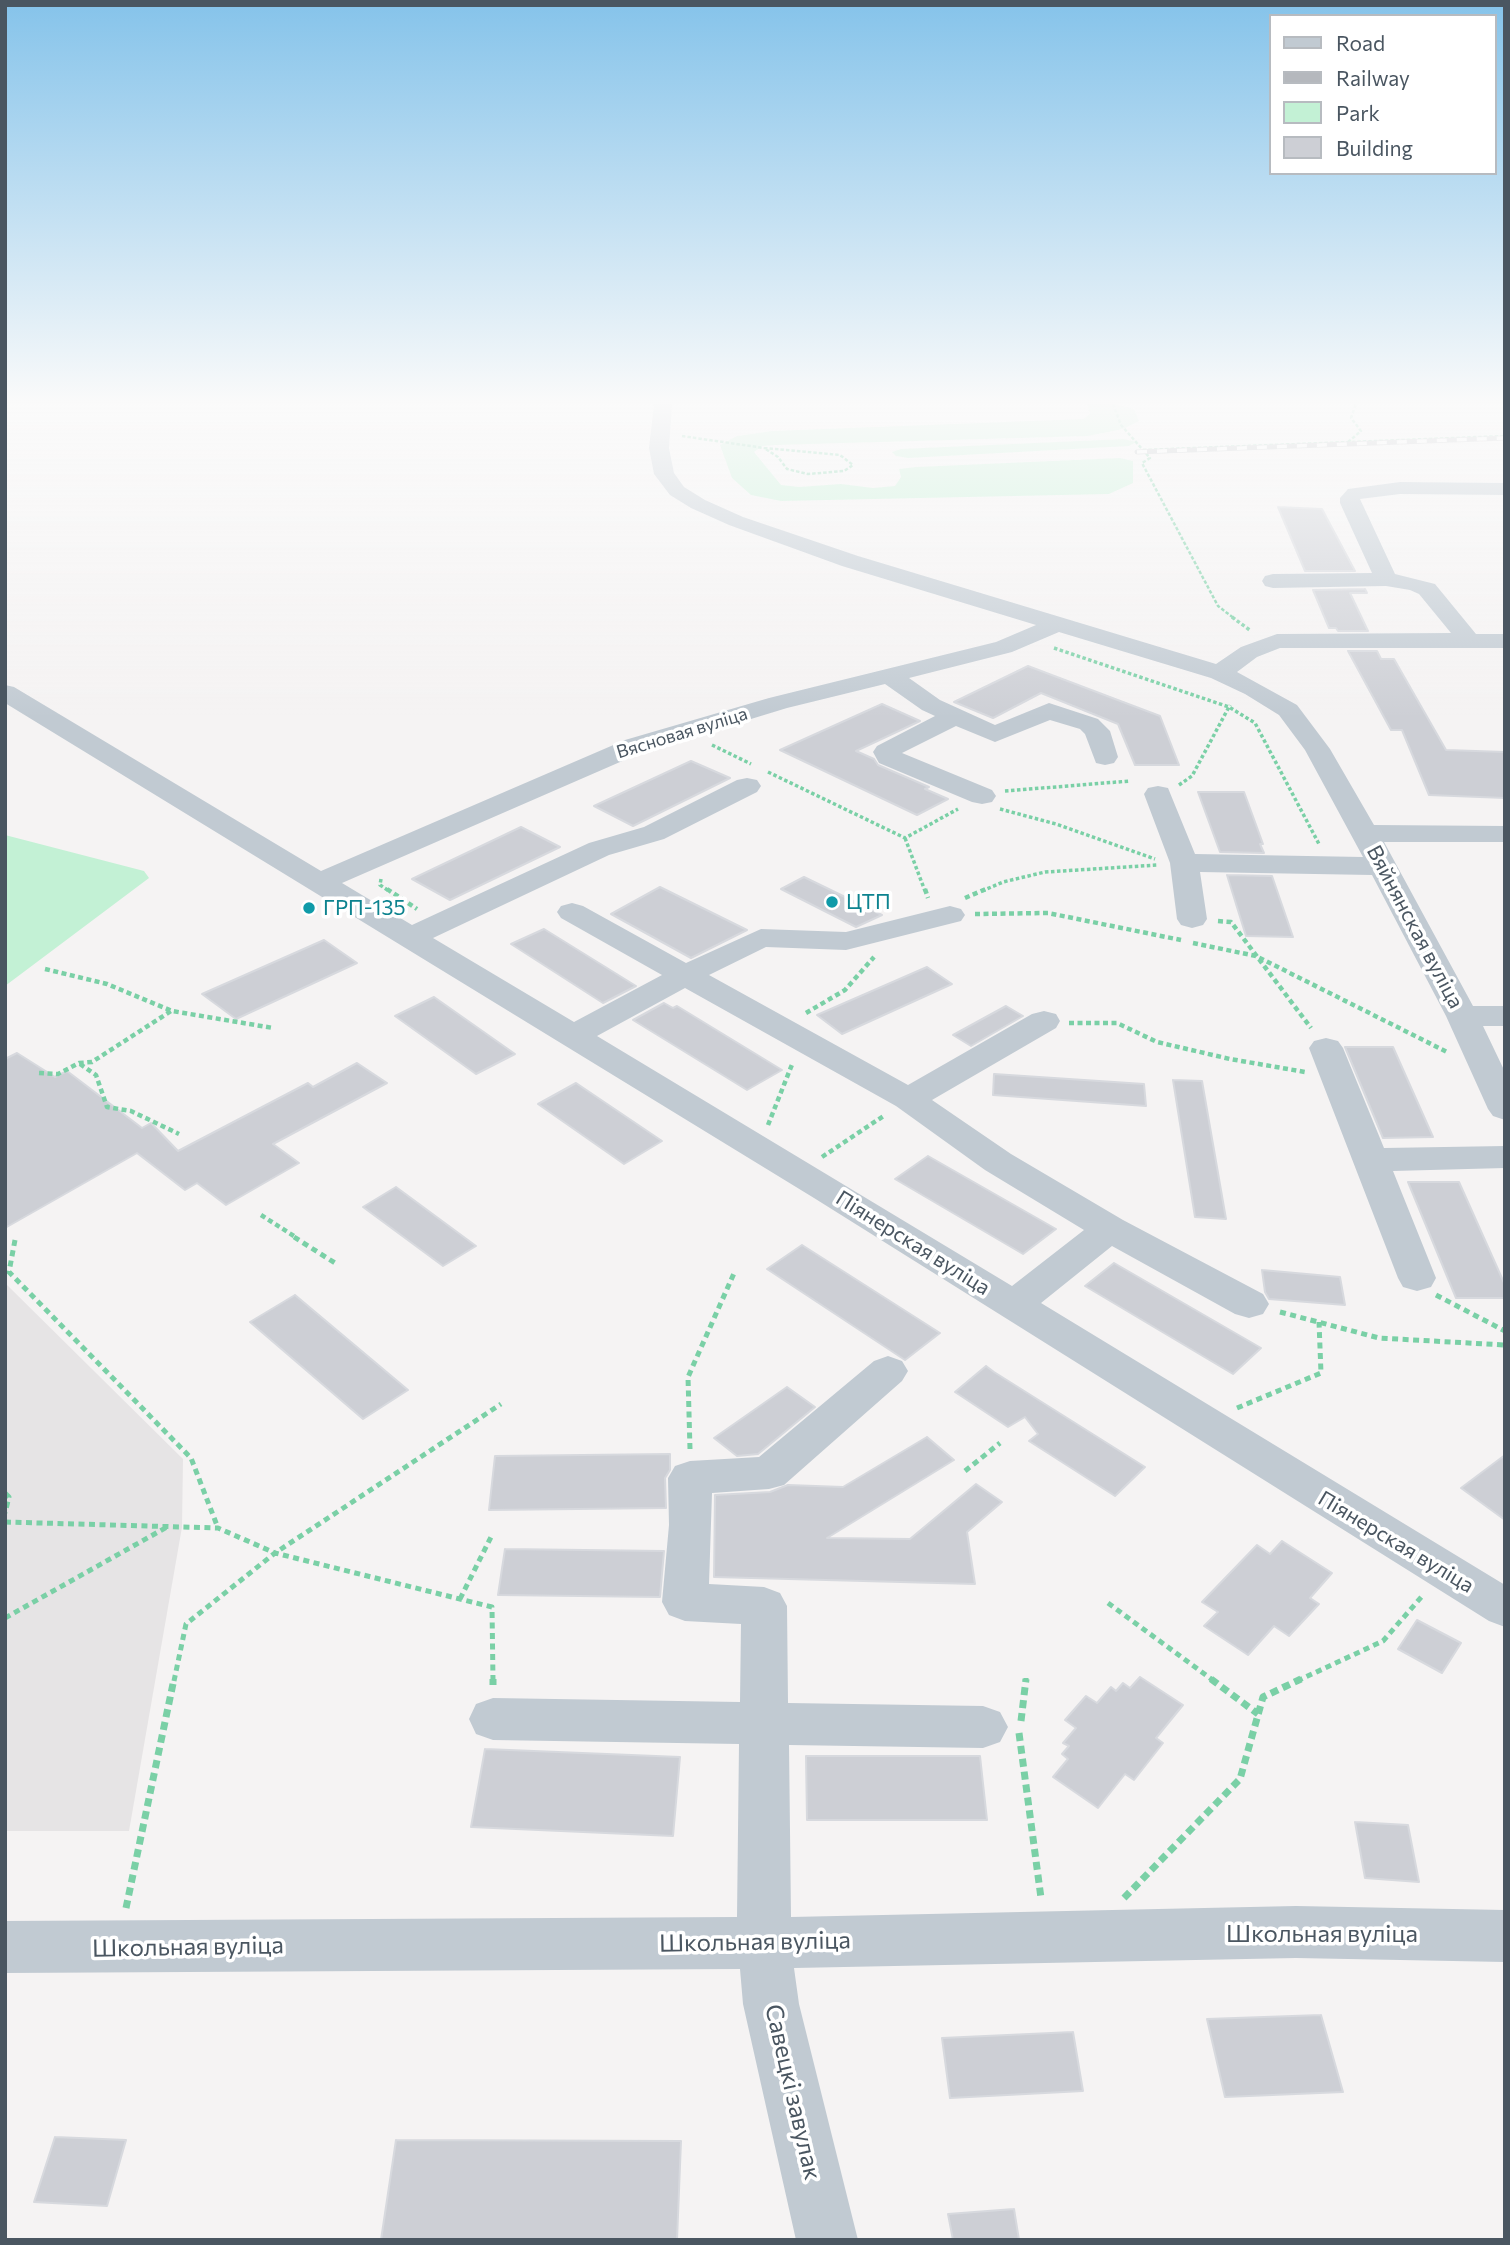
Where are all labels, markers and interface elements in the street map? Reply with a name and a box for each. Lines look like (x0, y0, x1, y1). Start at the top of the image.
legend (1268, 14, 1496, 175)
text: Road (1336, 30, 1385, 55)
text: Railway (1336, 65, 1410, 90)
text: Park (1336, 100, 1380, 125)
text: Building (1336, 135, 1413, 160)
street label: Вясновая вуліца (614, 703, 750, 763)
street label: Вяйнянская вуліца (1361, 841, 1469, 1013)
place label: ЦТП (846, 889, 891, 915)
marker: ЦТП (824, 894, 840, 910)
place label: ГРП-135 (323, 895, 406, 921)
marker: ГРП-135 (301, 900, 317, 916)
street label: Піянерская вуліца (831, 1185, 995, 1301)
street label: Піянерская вуліца (1314, 1486, 1478, 1598)
street label: Школьная вуліца (1226, 1920, 1418, 1948)
street label: Школьная вуліца (659, 1926, 851, 1958)
street label: Школьная вуліца (92, 1931, 284, 1963)
street label: Савецкі завулак (759, 2001, 827, 2183)

